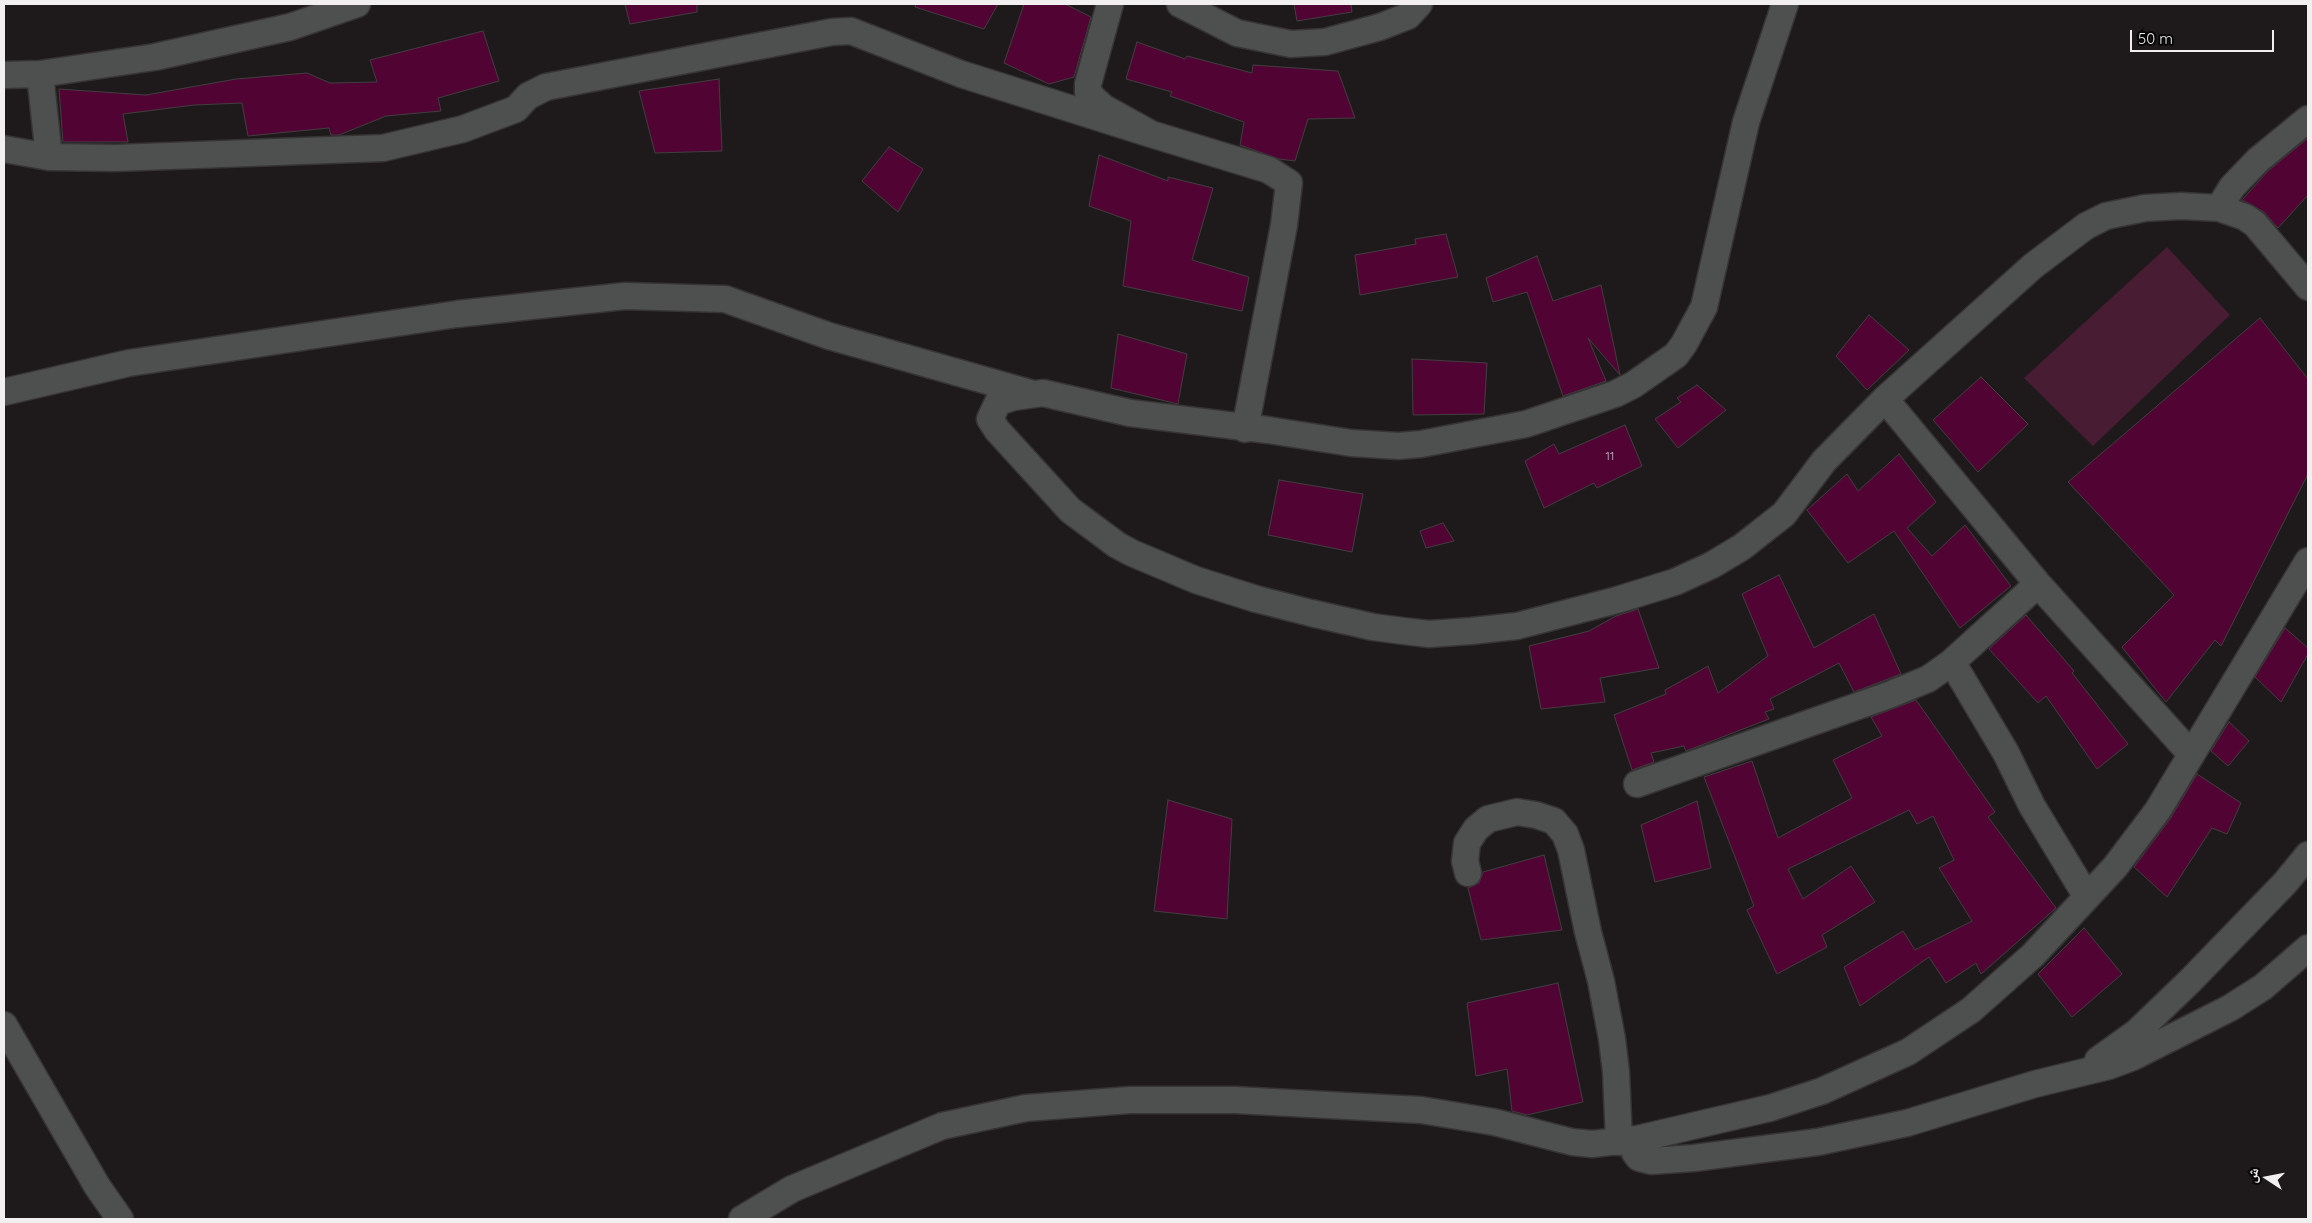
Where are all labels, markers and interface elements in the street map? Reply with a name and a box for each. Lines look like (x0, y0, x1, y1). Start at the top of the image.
scale bar (2132, 20, 2276, 52)
text: 50 m (2138, 29, 2173, 48)
house number: 11 (1606, 449, 1614, 463)
north arrow (2242, 1153, 2292, 1203)
text: ش (2242, 1166, 2263, 1184)

